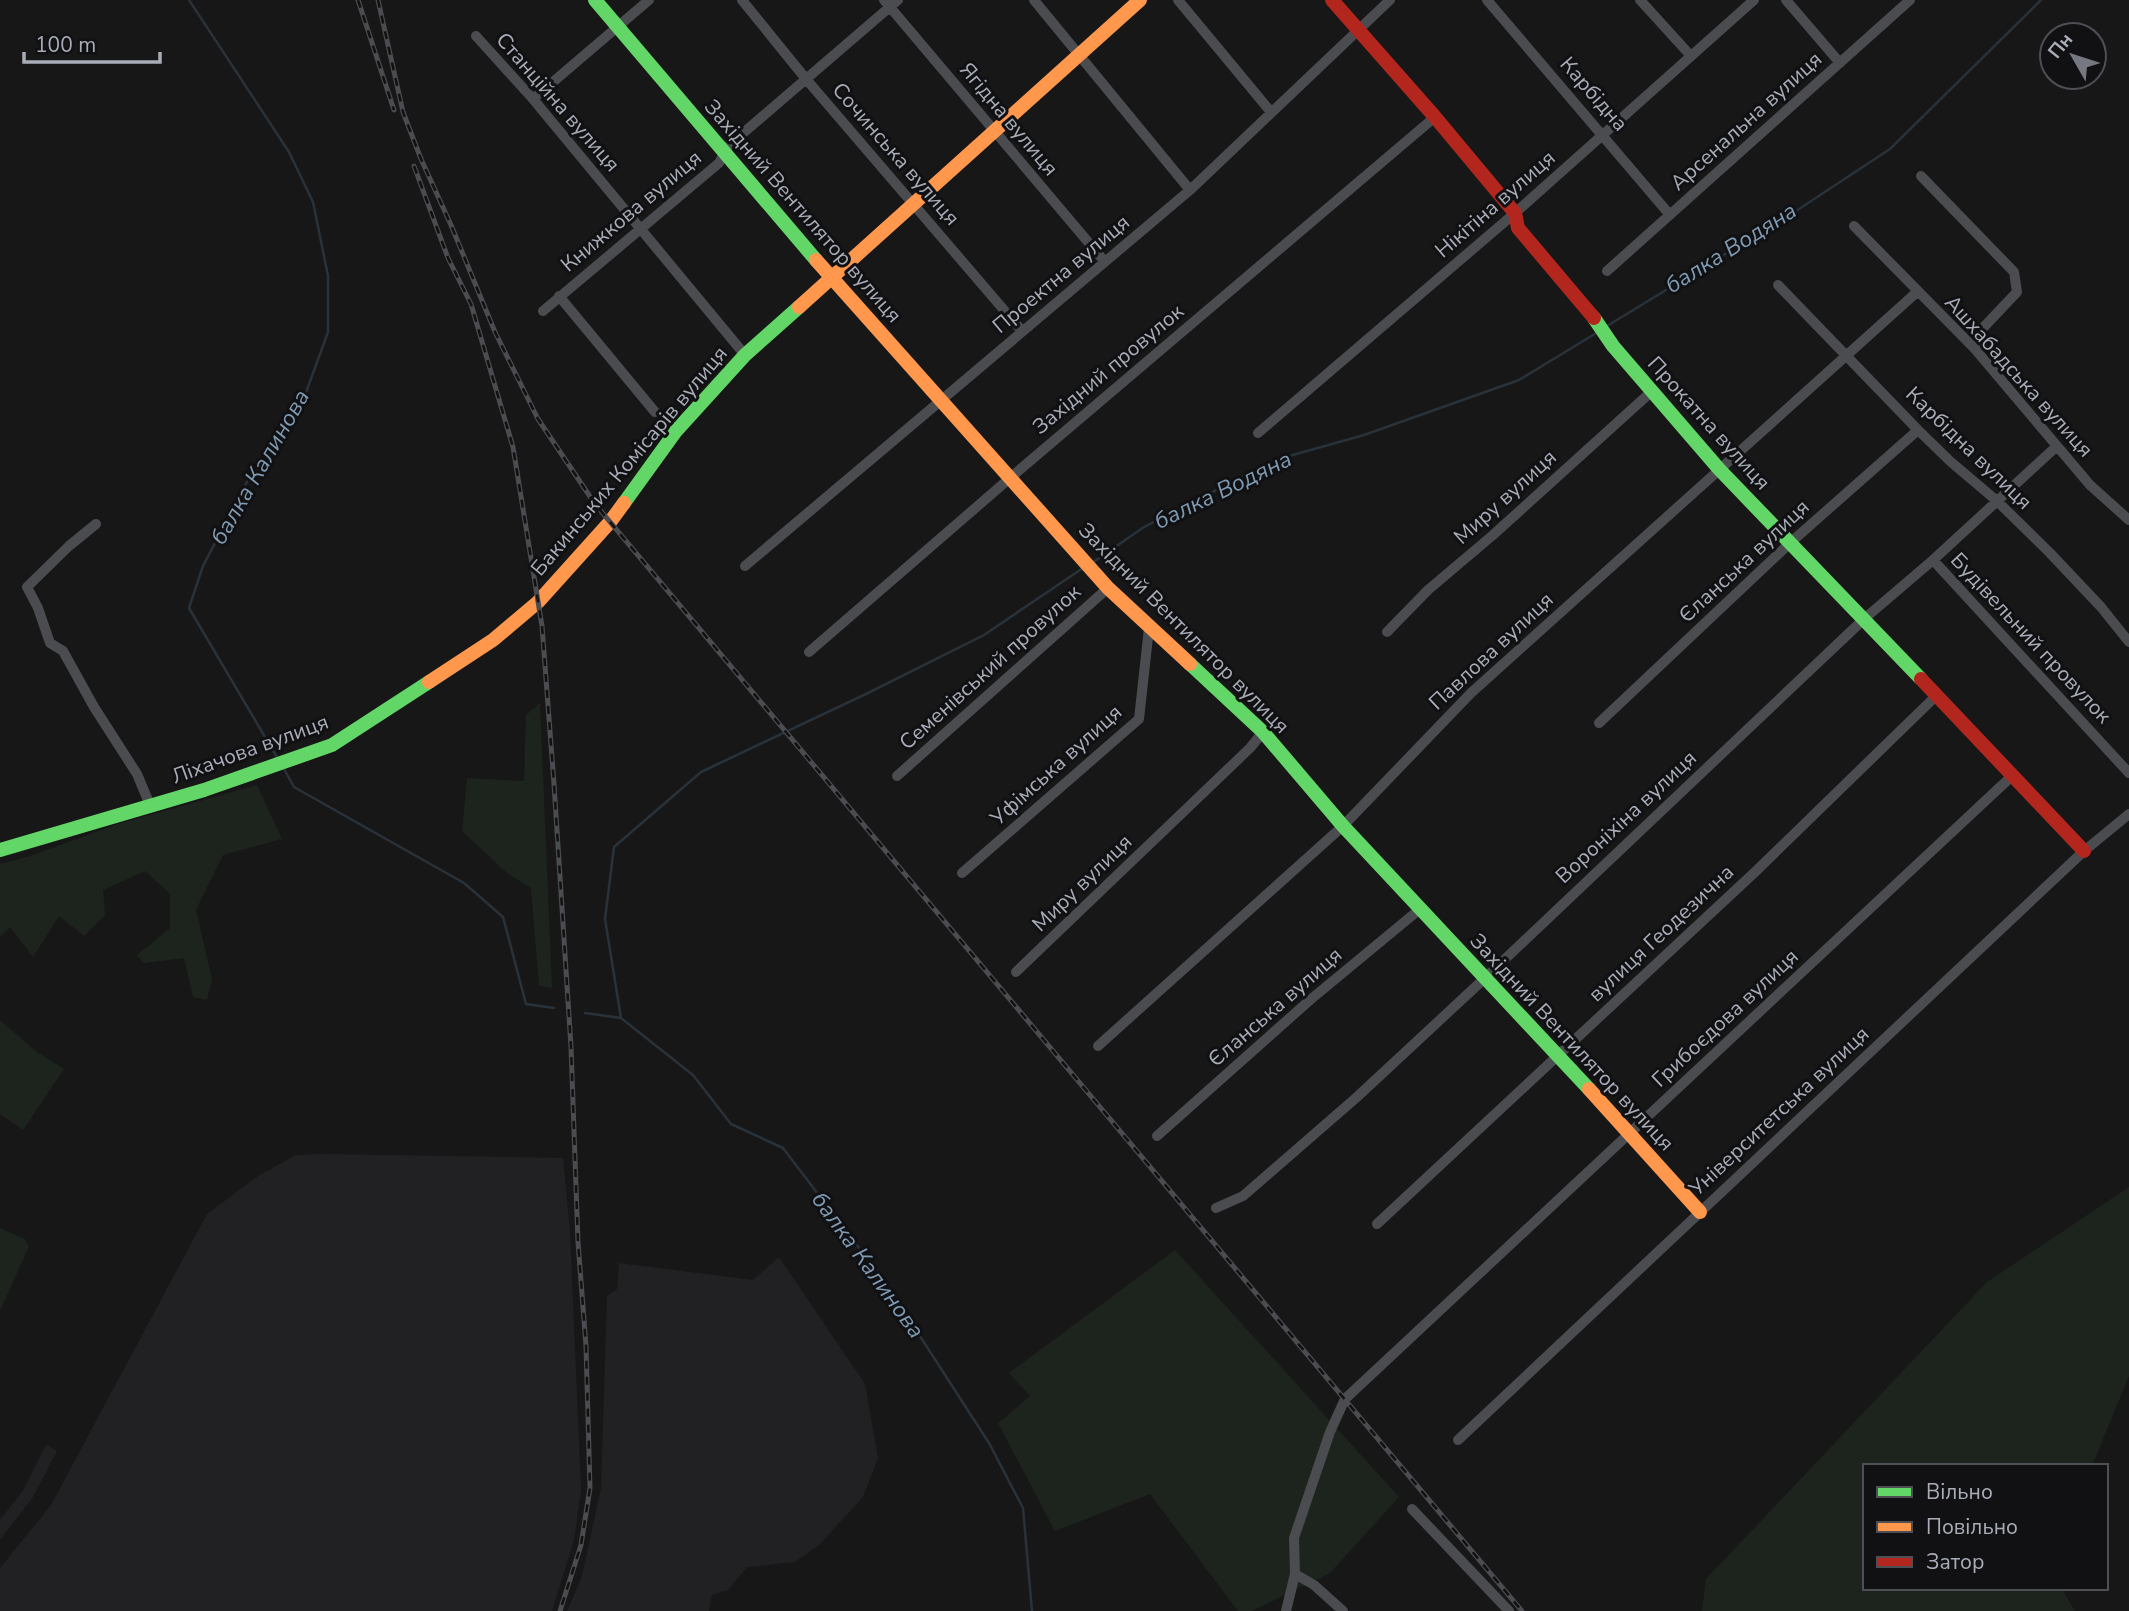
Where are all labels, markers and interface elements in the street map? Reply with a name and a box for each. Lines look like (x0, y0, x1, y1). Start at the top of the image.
scale bar (24, 21, 161, 65)
north arrow (2038, 21, 2108, 91)
street label: Станційна вулиця (490, 26, 626, 178)
text: Пн (2042, 28, 2079, 64)
text: 100 m (35, 31, 96, 59)
street label: Арсенальна вулиця (1664, 45, 1828, 197)
street label: Карбідна (1554, 51, 1634, 137)
street label: Ягідна вулиця (953, 56, 1065, 182)
street label: Сочинська вулиця (826, 77, 966, 231)
street label: Західний Вентилятор вулиця (698, 93, 908, 329)
street label: Книжкова вулиця (555, 144, 707, 278)
street label: Нікітіна вулиця (1429, 144, 1561, 264)
water label: балка Водяна (1659, 195, 1803, 301)
street label: Проектна вулиця (986, 208, 1136, 340)
street label: Ашхабадська вулиця (1939, 289, 2099, 463)
street label: Західний провулок (1027, 297, 1190, 441)
street label: Бакинських Комісарів вулиця (524, 340, 734, 582)
street label: Прокатна вулиця (1641, 350, 1777, 496)
street label: Карбідна вулиця (1900, 380, 2038, 516)
water label: балка Калинова (203, 384, 317, 550)
water label: балка Водяна (1149, 443, 1297, 537)
street label: Миру вулиця (1448, 443, 1562, 551)
street label: Єланська вулиця (1673, 493, 1815, 629)
street label: Західний Вентилятор вулиця (1072, 516, 1296, 740)
street label: Будівельний провулок (1944, 547, 2118, 730)
street label: Семенівський провулок (893, 577, 1087, 756)
street label: Павлова вулиця (1423, 586, 1559, 716)
street label: Уфімська вулиця (983, 698, 1128, 832)
street label: Ліхачова вулиця (168, 708, 332, 790)
street label: Вороніхіна вулиця (1549, 744, 1703, 890)
street label: Миру вулиця (1026, 828, 1138, 938)
street label: вулиця Геодезична (1582, 858, 1740, 1008)
street label: Західний Вентилятор вулиця (1464, 927, 1680, 1157)
street label: Єланська вулиця (1202, 941, 1348, 1073)
street label: Грибоєдова вулиця (1646, 943, 1804, 1093)
street label: Університетська вулиця (1682, 1020, 1875, 1203)
water label: балка Калинова (804, 1185, 932, 1345)
legend (1863, 1464, 2108, 1590)
text: Вільно (1926, 1478, 1993, 1506)
text: Повільно (1926, 1513, 2018, 1541)
text: Затор (1926, 1548, 1984, 1576)

